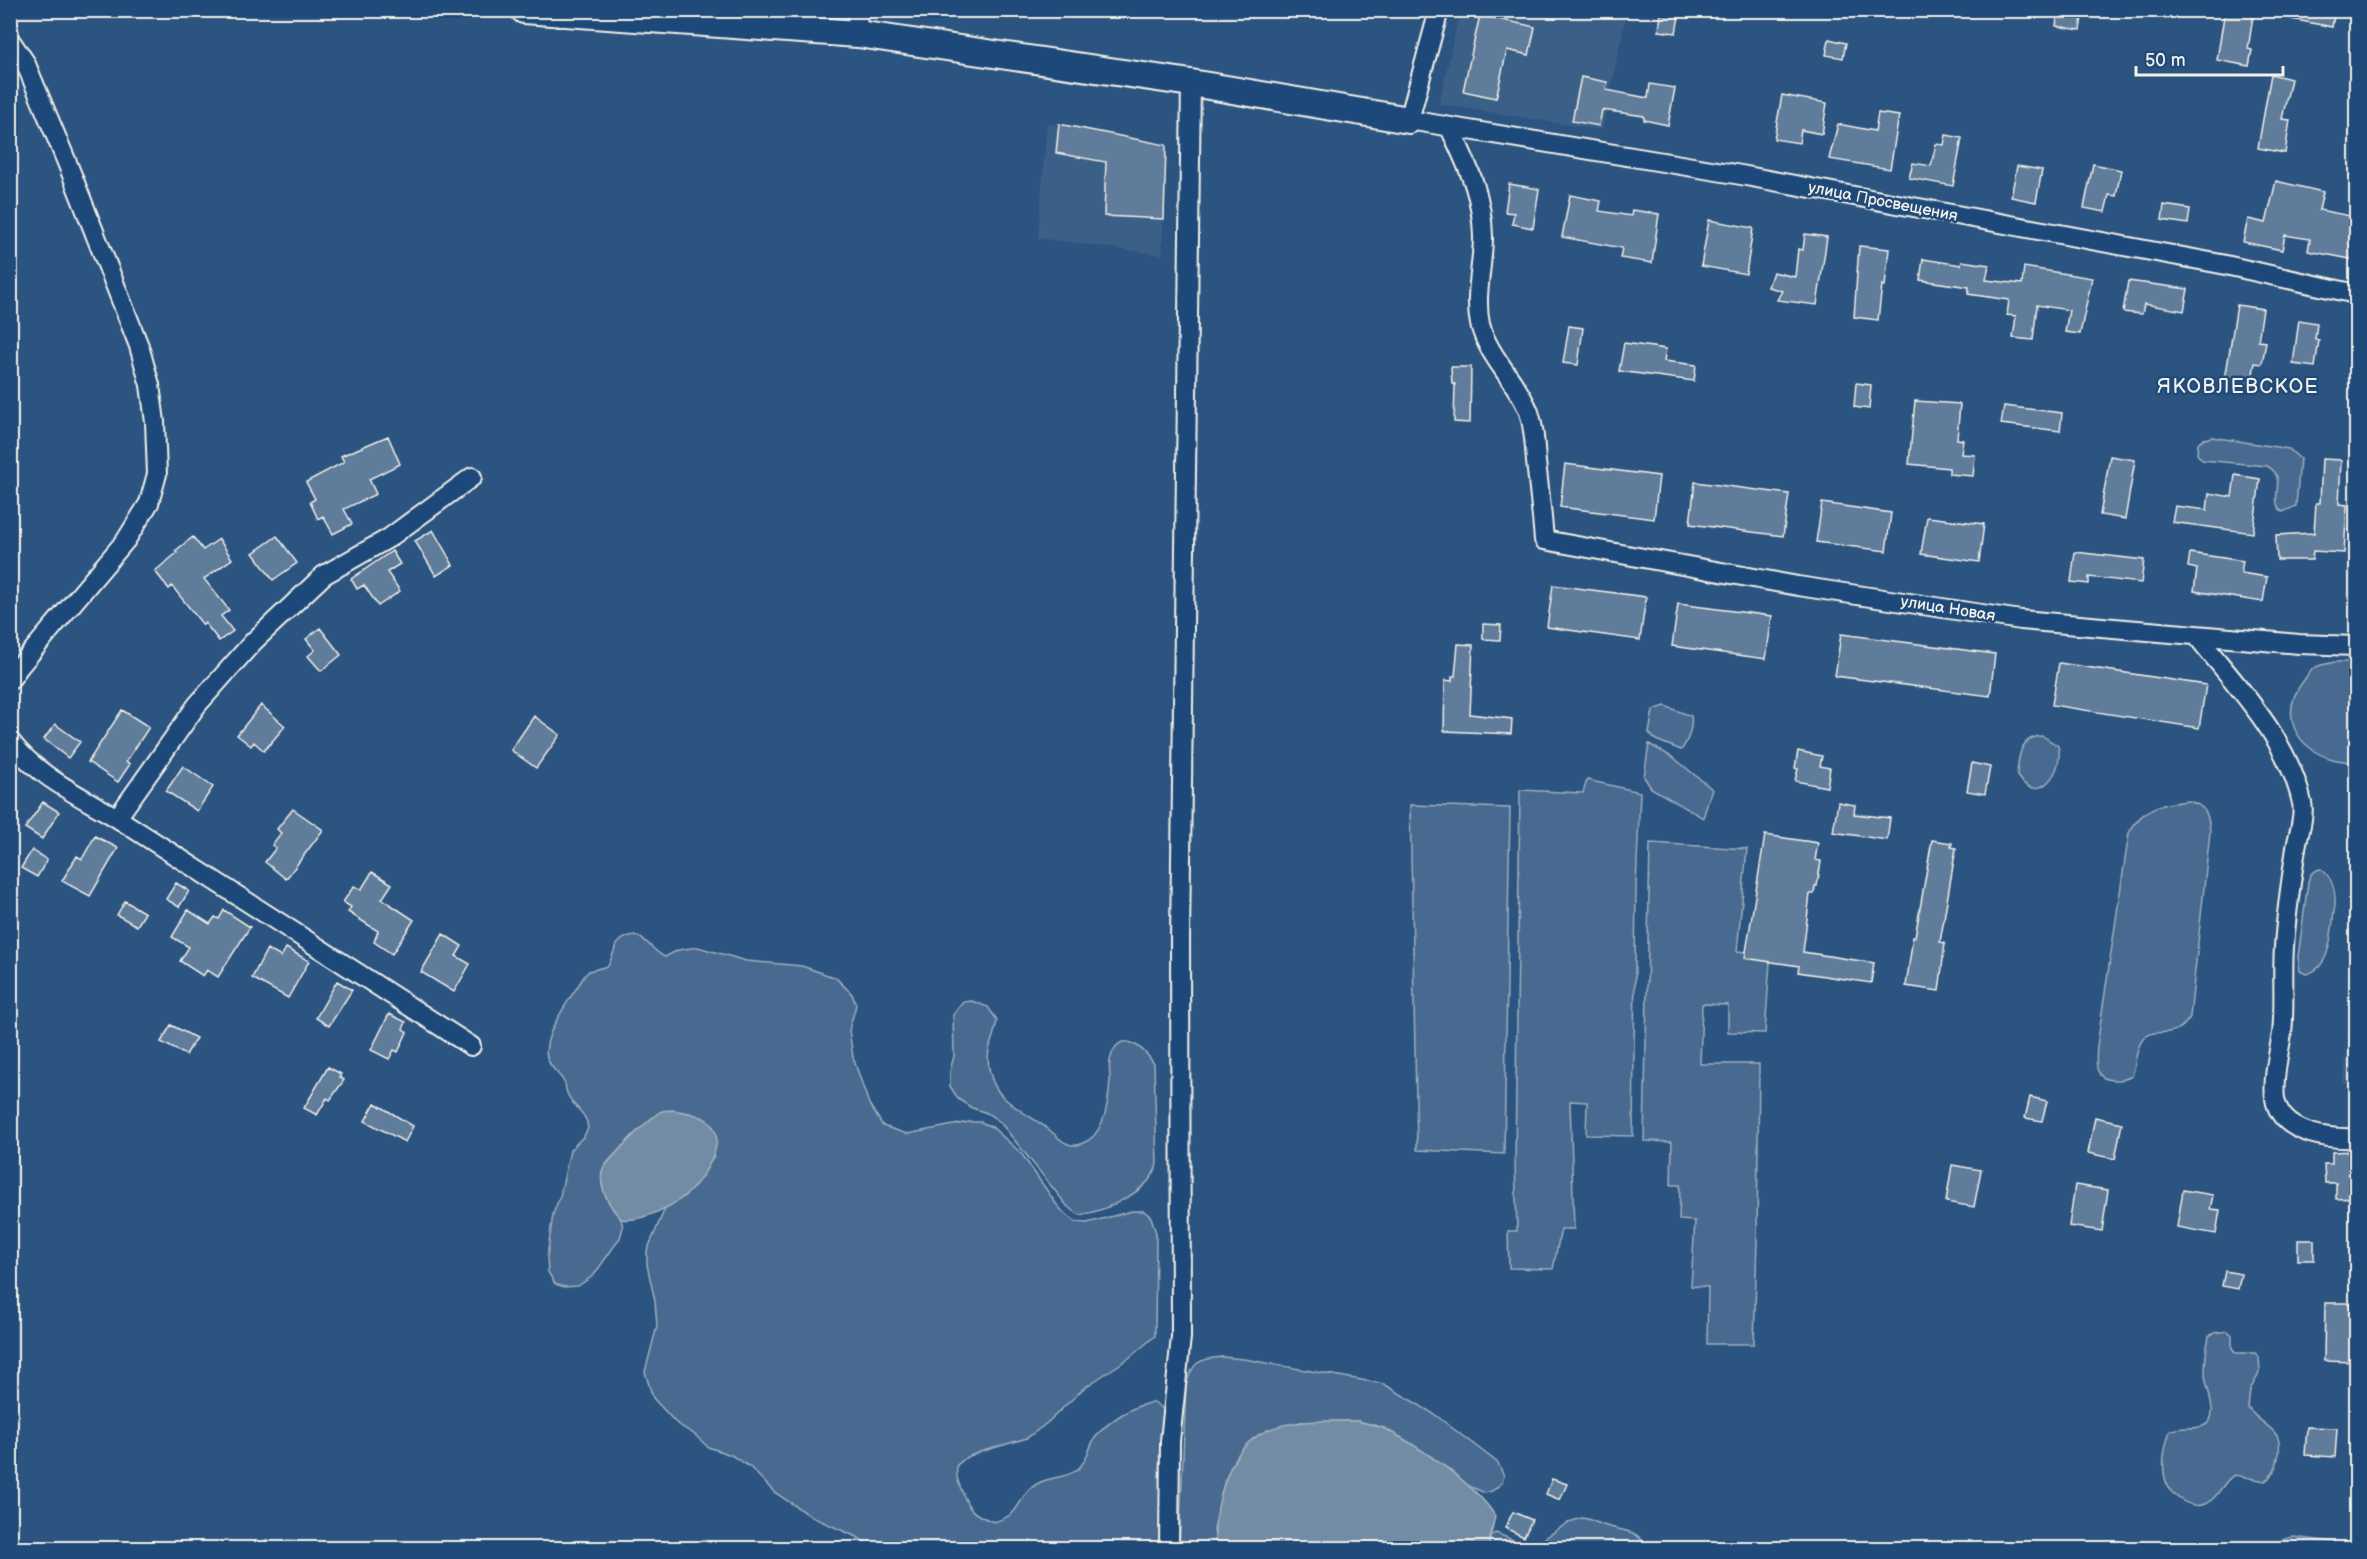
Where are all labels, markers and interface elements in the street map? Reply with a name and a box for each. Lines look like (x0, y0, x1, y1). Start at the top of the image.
scale bar (2136, 39, 2283, 77)
text: 50 m (2145, 50, 2186, 71)
street label: улица Просвещения (1807, 178, 1960, 226)
district label: ЯКОВЛЕВСКОЕ (2157, 375, 2319, 399)
street label: улица Новая (1899, 592, 1997, 626)

